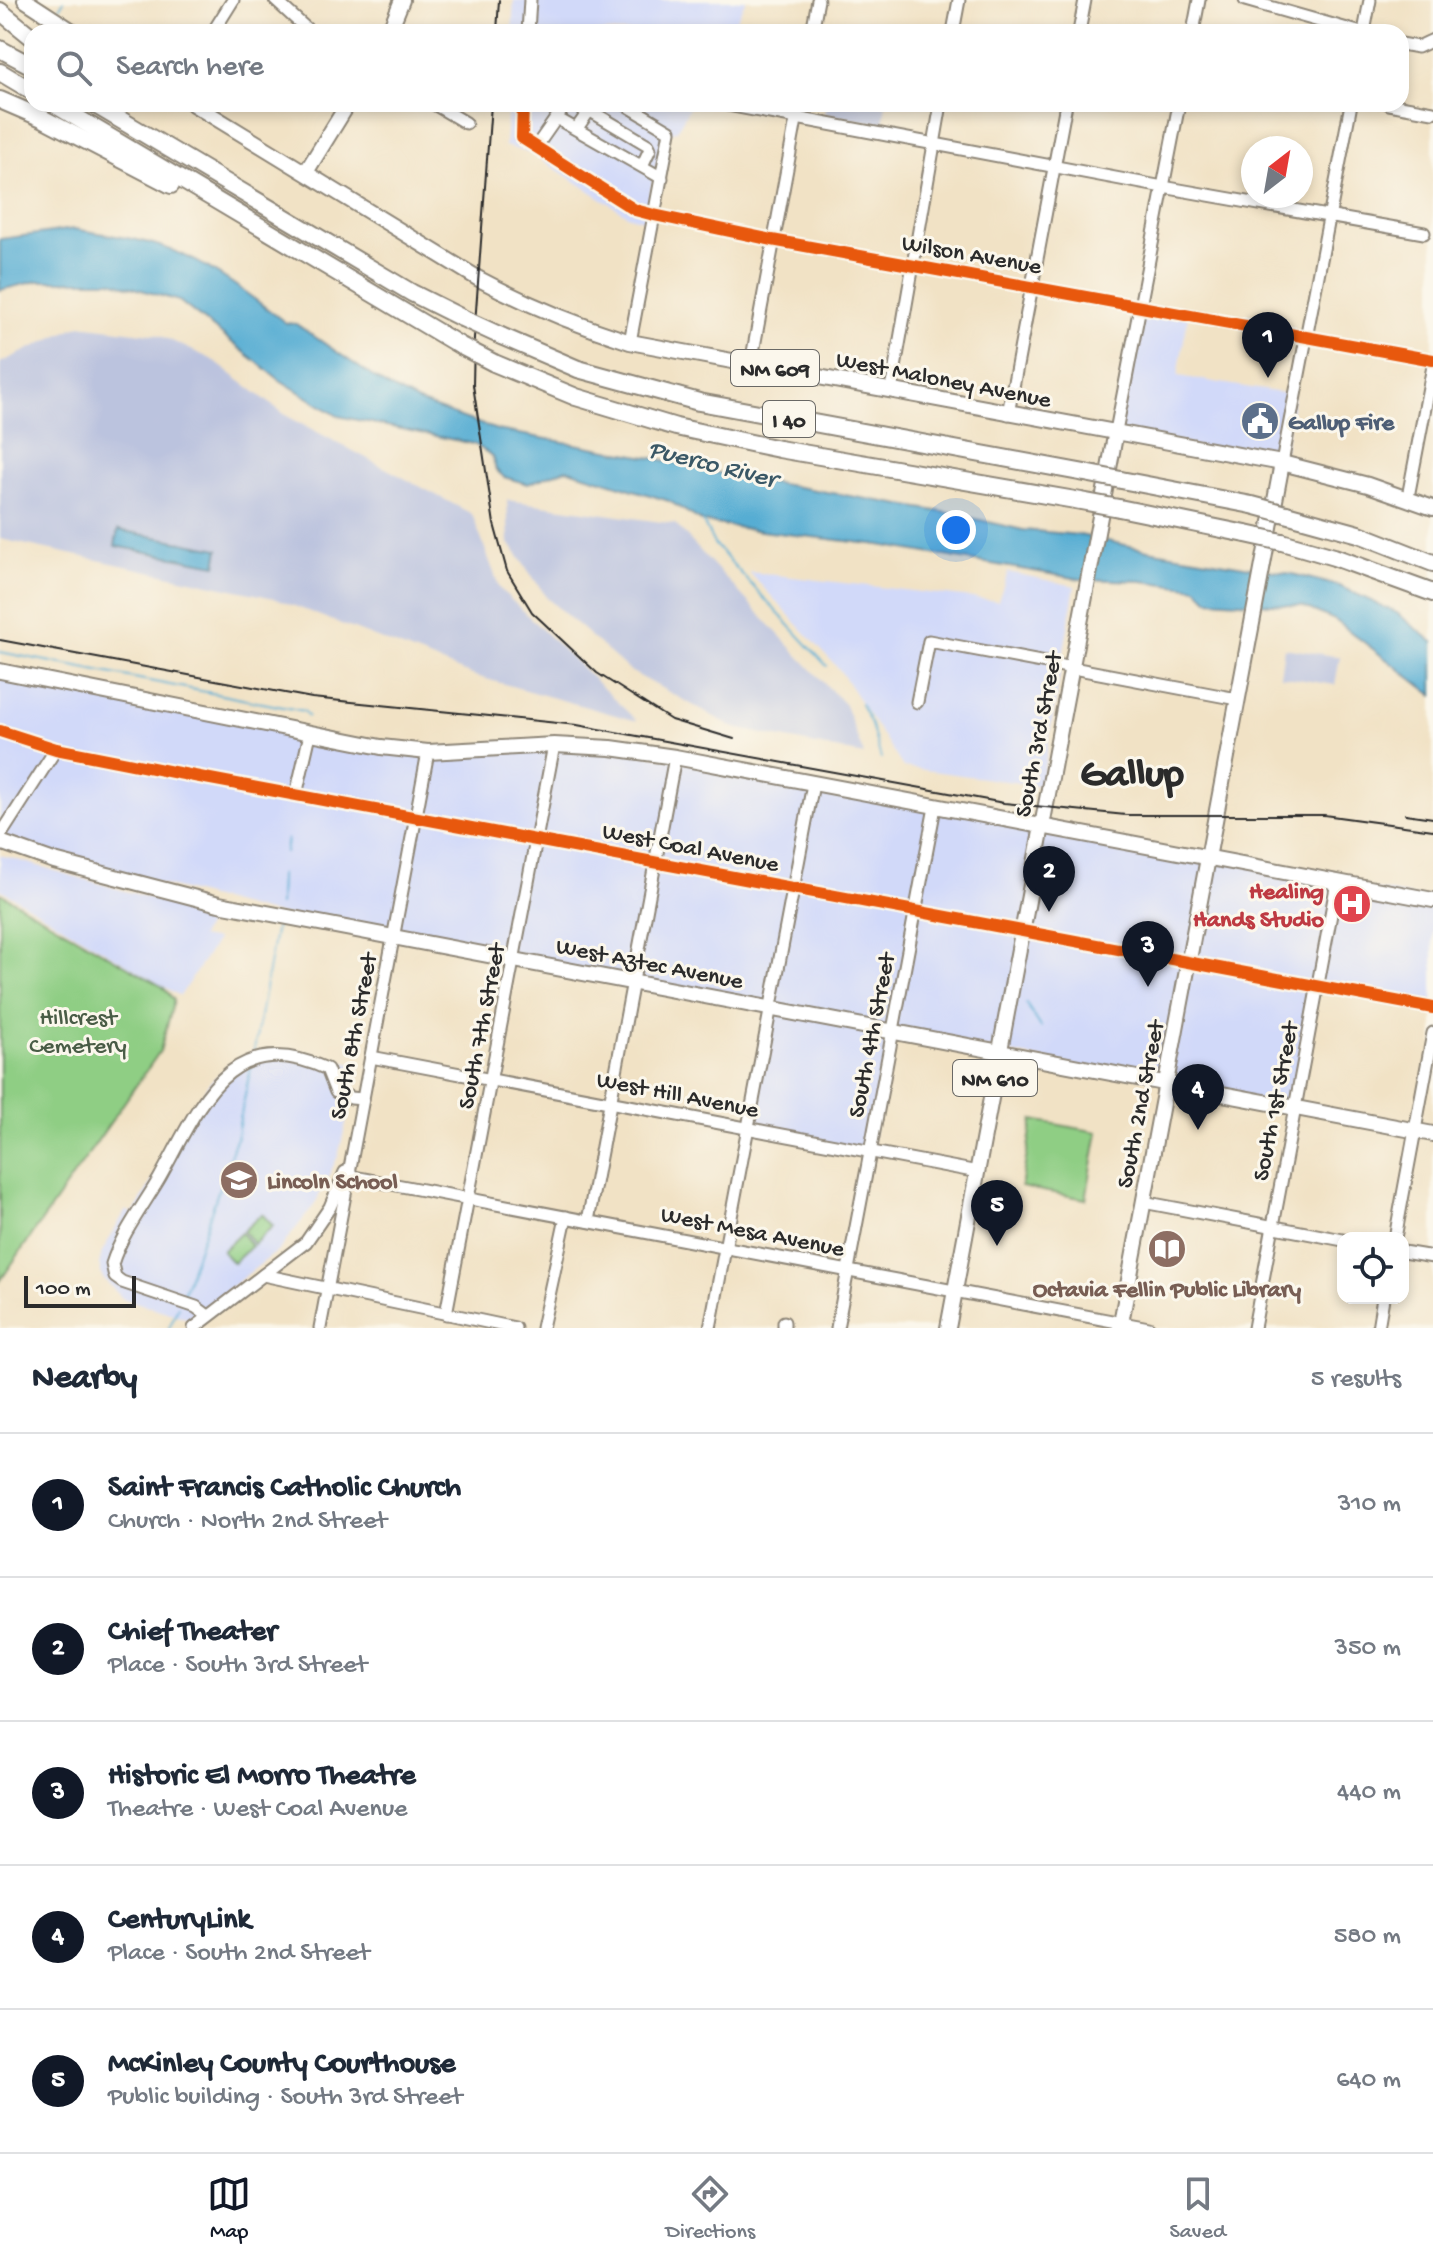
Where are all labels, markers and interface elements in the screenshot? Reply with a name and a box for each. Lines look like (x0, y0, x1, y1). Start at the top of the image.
search box (24, 24, 1409, 112)
icon: search (52, 46, 96, 90)
text: Search here (116, 51, 264, 86)
north arrow (1241, 136, 1313, 208)
street label: Wilson Avenue (899, 230, 1044, 283)
pin: 1 (1242, 312, 1294, 378)
street label: West Maloney Avenue (833, 346, 1054, 417)
road number: NM 609 (731, 350, 819, 386)
public building icon: Gallup Fire (1239, 400, 1281, 442)
road number: I 40 (763, 401, 815, 437)
place label: Gallup Fire (1288, 410, 1396, 439)
water label: Puerco River (645, 435, 784, 498)
your location (936, 510, 976, 550)
street label: South 3rd Street (1010, 647, 1071, 820)
district label: Gallup (1080, 753, 1184, 800)
street label: West Coal Avenue (600, 818, 782, 881)
pin: 2 (1023, 846, 1075, 912)
place label: Healing Hands Studio (1193, 879, 1325, 936)
hospital icon: Healing Hands Studio (1331, 883, 1373, 925)
pin: 3 (1122, 921, 1174, 987)
street label: West Aztec Avenue (553, 933, 746, 998)
street label: South 7th Street (453, 939, 514, 1112)
street label: South 8th Street (325, 949, 386, 1122)
street label: South 4th Street (843, 949, 904, 1120)
park label: Hillcrest Cemetery (29, 1005, 127, 1062)
street label: South 2nd Street (1112, 1016, 1173, 1191)
street label: South 1st Street (1248, 1018, 1307, 1184)
road number: NM 610 (953, 1060, 1037, 1096)
pin: 4 (1172, 1064, 1224, 1130)
street label: West Hill Avenue (594, 1067, 761, 1126)
school or university icon: Lincoln School (218, 1159, 260, 1201)
place label: Lincoln School (267, 1169, 398, 1198)
pin: 5 (971, 1180, 1023, 1246)
street label: West Mesa Avenue (658, 1201, 847, 1266)
library icon: Octavia Fellin Public Library (1146, 1228, 1188, 1270)
map controls (1337, 1232, 1409, 1304)
button: locate (1337, 1232, 1409, 1304)
scale bar (24, 1272, 136, 1308)
text: 100 m (36, 1277, 91, 1303)
place label: Octavia Fellin Public Library (1033, 1277, 1301, 1306)
text: Nearby (32, 1360, 137, 1400)
text: 5 results (1311, 1365, 1401, 1396)
text: Saint Francis Catholic Church (108, 1472, 461, 1507)
text: 1 (53, 1490, 63, 1521)
text: 310 m (1338, 1490, 1401, 1521)
text: Church · North 2nd Street (108, 1507, 387, 1538)
text: Chief Theater (108, 1616, 277, 1651)
text: 2 (52, 1634, 64, 1665)
text: 350 m (1334, 1634, 1401, 1665)
text: Place · South 3rd Street (108, 1651, 367, 1682)
text: Historic El Morro Theatre (108, 1760, 416, 1795)
text: 3 (51, 1778, 65, 1809)
text: 440 m (1337, 1778, 1401, 1809)
text: Theatre · West Coal Avenue (108, 1795, 408, 1826)
text: CenturyLink (108, 1904, 251, 1939)
text: 4 (52, 1922, 64, 1953)
text: 580 m (1334, 1922, 1401, 1953)
text: Place · South 2nd Street (108, 1939, 370, 1970)
text: McKinley County Courthouse (108, 2048, 456, 2083)
text: 5 (51, 2066, 65, 2097)
text: 640 m (1336, 2066, 1401, 2097)
text: Public building · South 3rd Street (108, 2083, 462, 2114)
tab: Map (207, 2172, 251, 2246)
tab: Directions (666, 2172, 755, 2246)
tab: Saved (1169, 2172, 1226, 2246)

